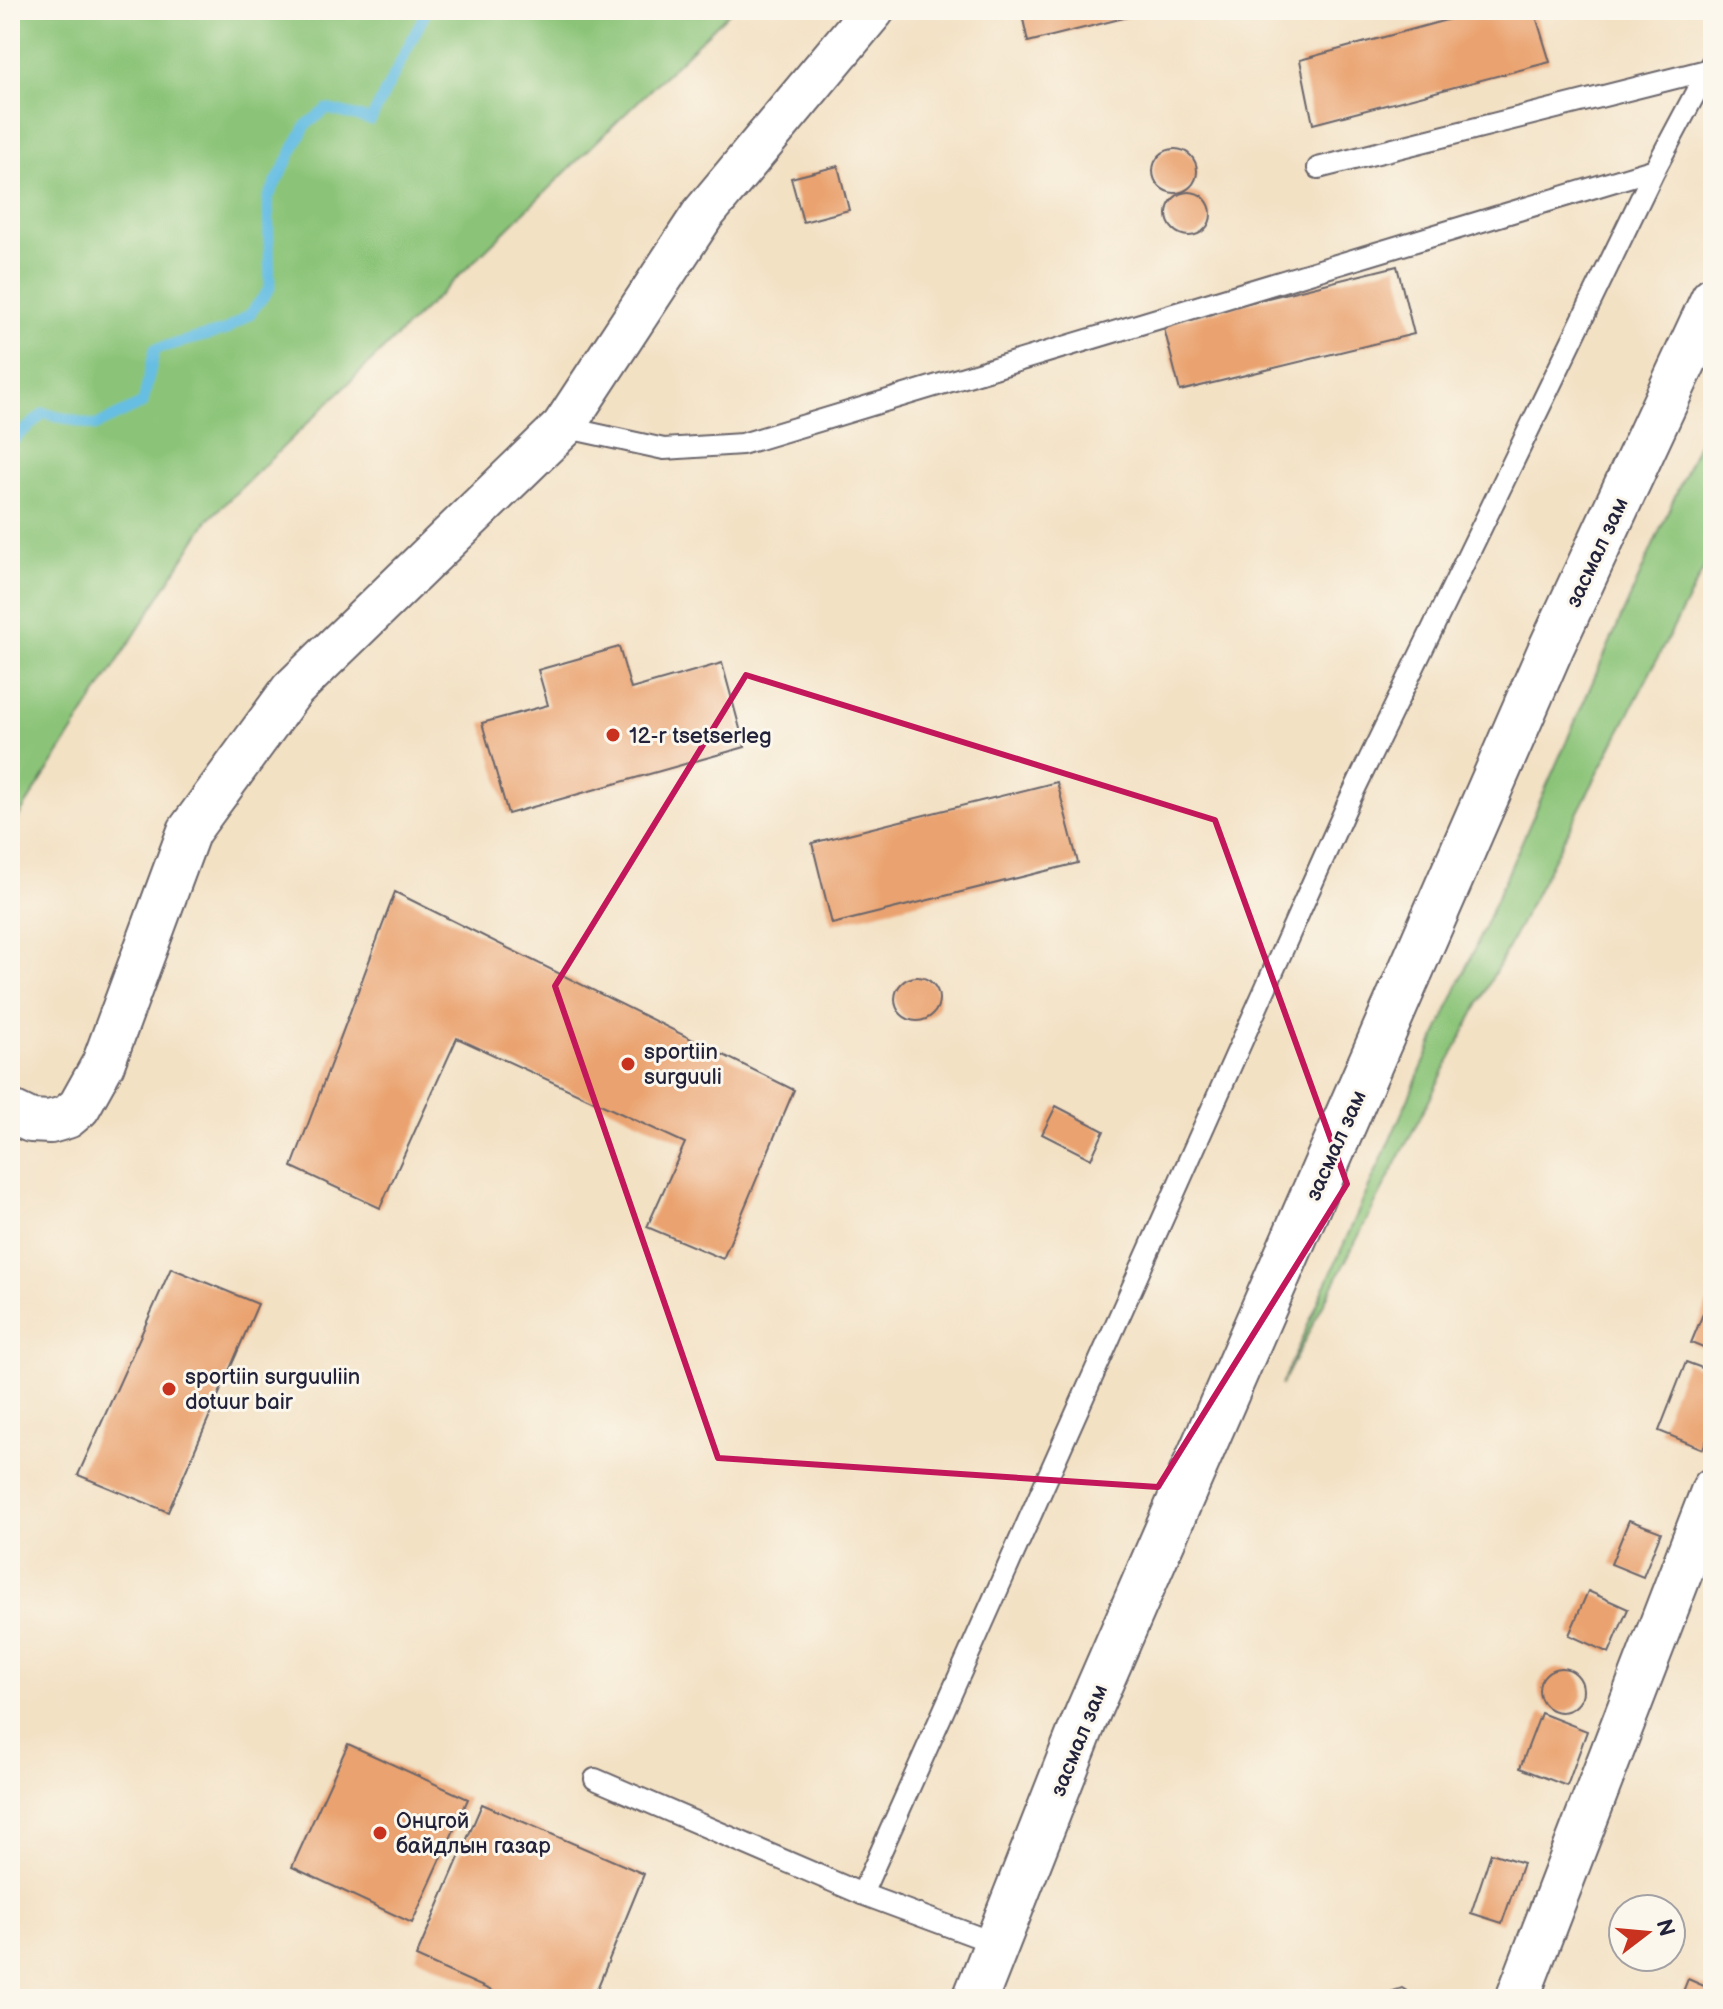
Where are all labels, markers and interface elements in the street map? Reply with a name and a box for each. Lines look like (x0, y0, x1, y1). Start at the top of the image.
street label: засмал зам (1560, 493, 1635, 612)
place label: 12-r tsetserleg (629, 723, 772, 750)
marker: 12-r tsetserleg (604, 726, 622, 744)
place label: sportiin surguuli (644, 1039, 722, 1091)
marker: sportiin surguuli (619, 1055, 637, 1073)
street label: засмал зам (1300, 1086, 1373, 1205)
place label: sportiin surguuliin dotuur bair (185, 1364, 360, 1416)
marker: sportiin surguuliin dotuur bair (160, 1380, 178, 1398)
street label: засмал зам (1045, 1681, 1114, 1801)
place label: Онцгой байдлын газар (396, 1808, 551, 1860)
marker: Онцгой байдлын газар (371, 1824, 389, 1842)
north arrow (1607, 1893, 1687, 1973)
text: N (1650, 1916, 1680, 1940)

